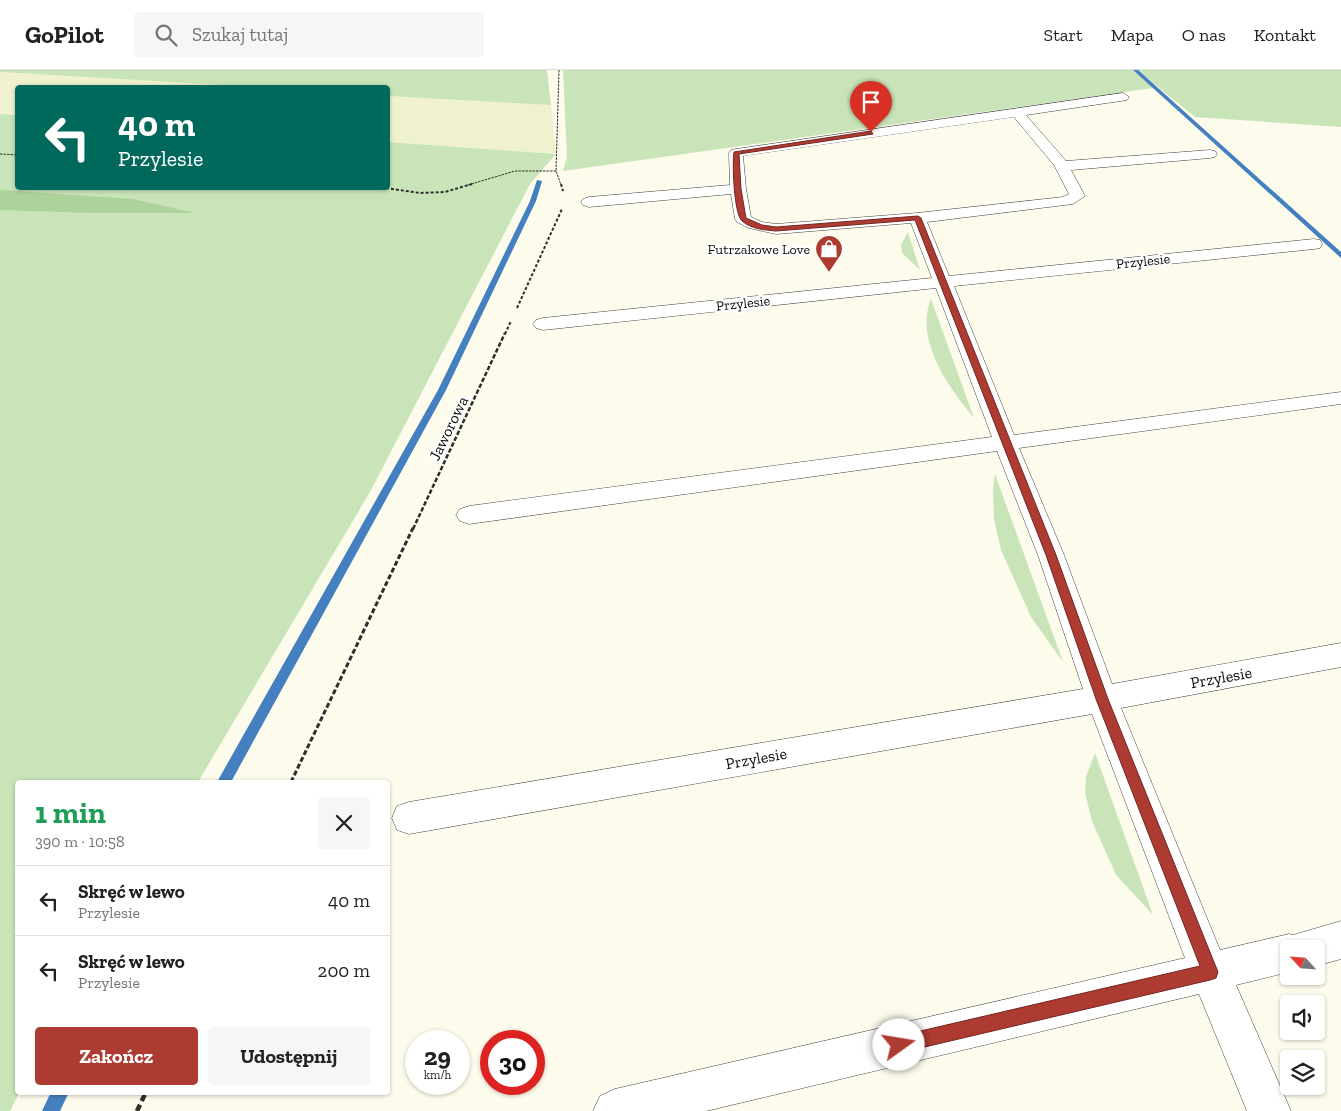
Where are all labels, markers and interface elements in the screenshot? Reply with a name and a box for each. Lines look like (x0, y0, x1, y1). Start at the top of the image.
search box (134, 12, 484, 57)
text: GoPilot (25, 20, 104, 49)
icon: search (152, 21, 180, 49)
text: Szukaj tutaj (192, 23, 288, 46)
text: Start (1044, 24, 1083, 46)
text: Mapa (1111, 24, 1154, 46)
text: O nas (1182, 24, 1226, 46)
text: Kontakt (1254, 24, 1316, 46)
pin (850, 81, 892, 132)
icon: arrive (857, 88, 885, 116)
text: 40 m (118, 103, 195, 145)
icon: left (35, 105, 100, 170)
text: Przylesie (118, 145, 203, 172)
shop icon: Futrzakowe Love (814, 234, 844, 273)
place label: Futrzakowe Love (708, 241, 810, 258)
street label: Przylesie (1115, 250, 1171, 273)
street label: Przylesie (715, 292, 771, 315)
street label: Jaworowa (425, 393, 472, 464)
street label: Przylesie (1189, 663, 1253, 692)
street label: Przylesie (724, 744, 788, 773)
text: 1 min (35, 795, 106, 831)
button: close (318, 797, 370, 849)
text: 390 m · 10:58 (35, 832, 125, 851)
text: Skręć w lewo (78, 880, 185, 903)
icon: left (35, 887, 63, 915)
text: 40 m (328, 889, 370, 912)
text: Przylesie (78, 903, 140, 922)
north arrow (1280, 940, 1325, 985)
map controls (1280, 940, 1325, 1095)
text: Skręć w lewo (78, 950, 185, 973)
icon: left (35, 957, 63, 985)
text: 200 m (318, 959, 370, 982)
text: Przylesie (78, 973, 140, 992)
button: sound (1280, 995, 1325, 1040)
position arrow (872, 1018, 924, 1070)
button: Zakończ (35, 1027, 198, 1085)
button: Udostępnij (208, 1027, 370, 1085)
speed limit sign: 30 (480, 1030, 545, 1095)
text: 29 (424, 1041, 451, 1071)
button: layers (1280, 1050, 1325, 1095)
text: km/h (424, 1068, 451, 1082)

